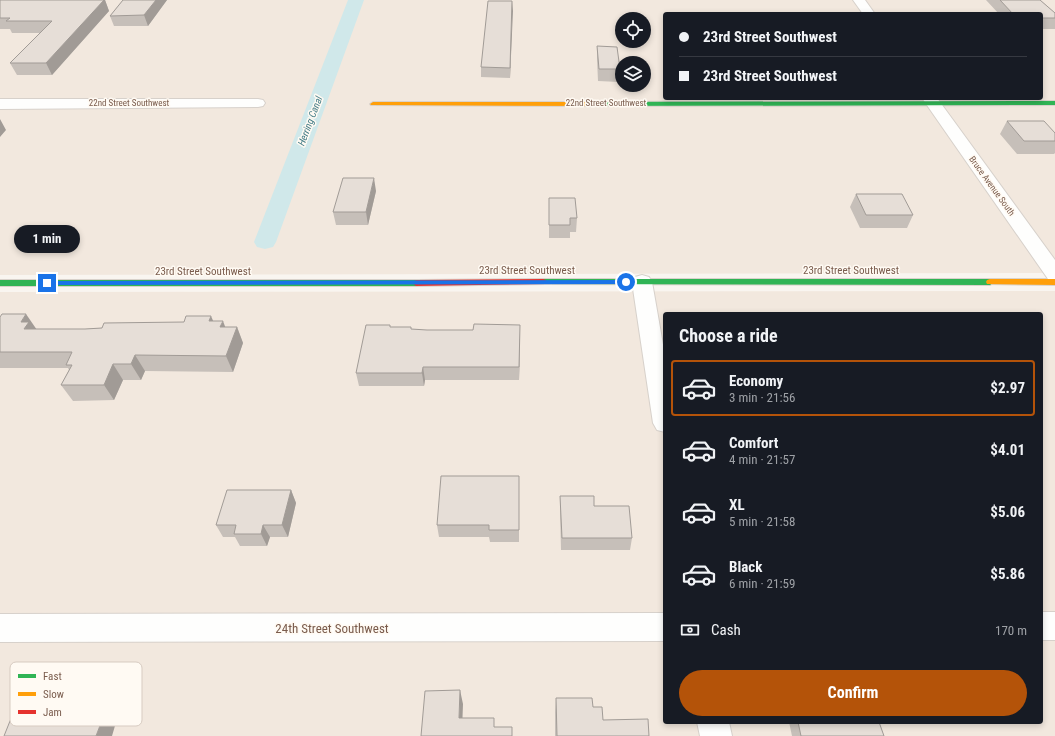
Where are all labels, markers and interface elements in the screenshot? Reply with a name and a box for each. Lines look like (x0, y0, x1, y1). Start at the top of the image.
map controls (615, 12, 651, 92)
button: locate (615, 12, 651, 48)
text: 23rd Street Southwest (703, 28, 837, 46)
button: layers (615, 56, 651, 92)
text: 23rd Street Southwest (703, 67, 837, 85)
water label: Herring Canal (296, 94, 325, 147)
street label: 22nd Street Southwest (89, 98, 169, 108)
street label: 22nd Street Southwest (566, 98, 646, 108)
street label: Bruce Avenue South (967, 154, 1017, 218)
callout: 1 min (14, 225, 80, 253)
text: 1 min (33, 231, 61, 246)
street label: 23rd Street Southwest (479, 264, 575, 277)
street label: 23rd Street Southwest (803, 264, 899, 277)
street label: 23rd Street Southwest (155, 265, 251, 278)
route start (617, 273, 635, 291)
route end (38, 274, 56, 292)
text: Choose a ride (679, 325, 778, 346)
icon: car (681, 370, 717, 406)
text: Economy (729, 372, 783, 390)
text: $2.97 (990, 379, 1025, 397)
text: 3 min · 21:56 (729, 390, 795, 405)
icon: car (681, 432, 717, 468)
text: Comfort (729, 434, 778, 452)
text: $4.01 (990, 441, 1025, 459)
text: 4 min · 21:57 (729, 452, 795, 467)
icon: car (681, 494, 717, 530)
text: XL (729, 496, 745, 514)
text: $5.06 (990, 503, 1025, 521)
text: 5 min · 21:58 (729, 514, 795, 529)
icon: car (681, 556, 717, 592)
text: Black (729, 558, 762, 576)
text: $5.86 (990, 565, 1025, 583)
text: 6 min · 21:59 (729, 576, 795, 591)
icon: cash (679, 619, 701, 641)
street label: 24th Street Southwest (275, 621, 389, 636)
text: Cash (711, 621, 741, 639)
text: 170 m (995, 623, 1027, 638)
legend (10, 662, 142, 726)
text: Fast (43, 670, 62, 683)
button: Confirm (679, 670, 1027, 716)
text: Slow (43, 688, 64, 701)
text: Jam (43, 706, 62, 719)

